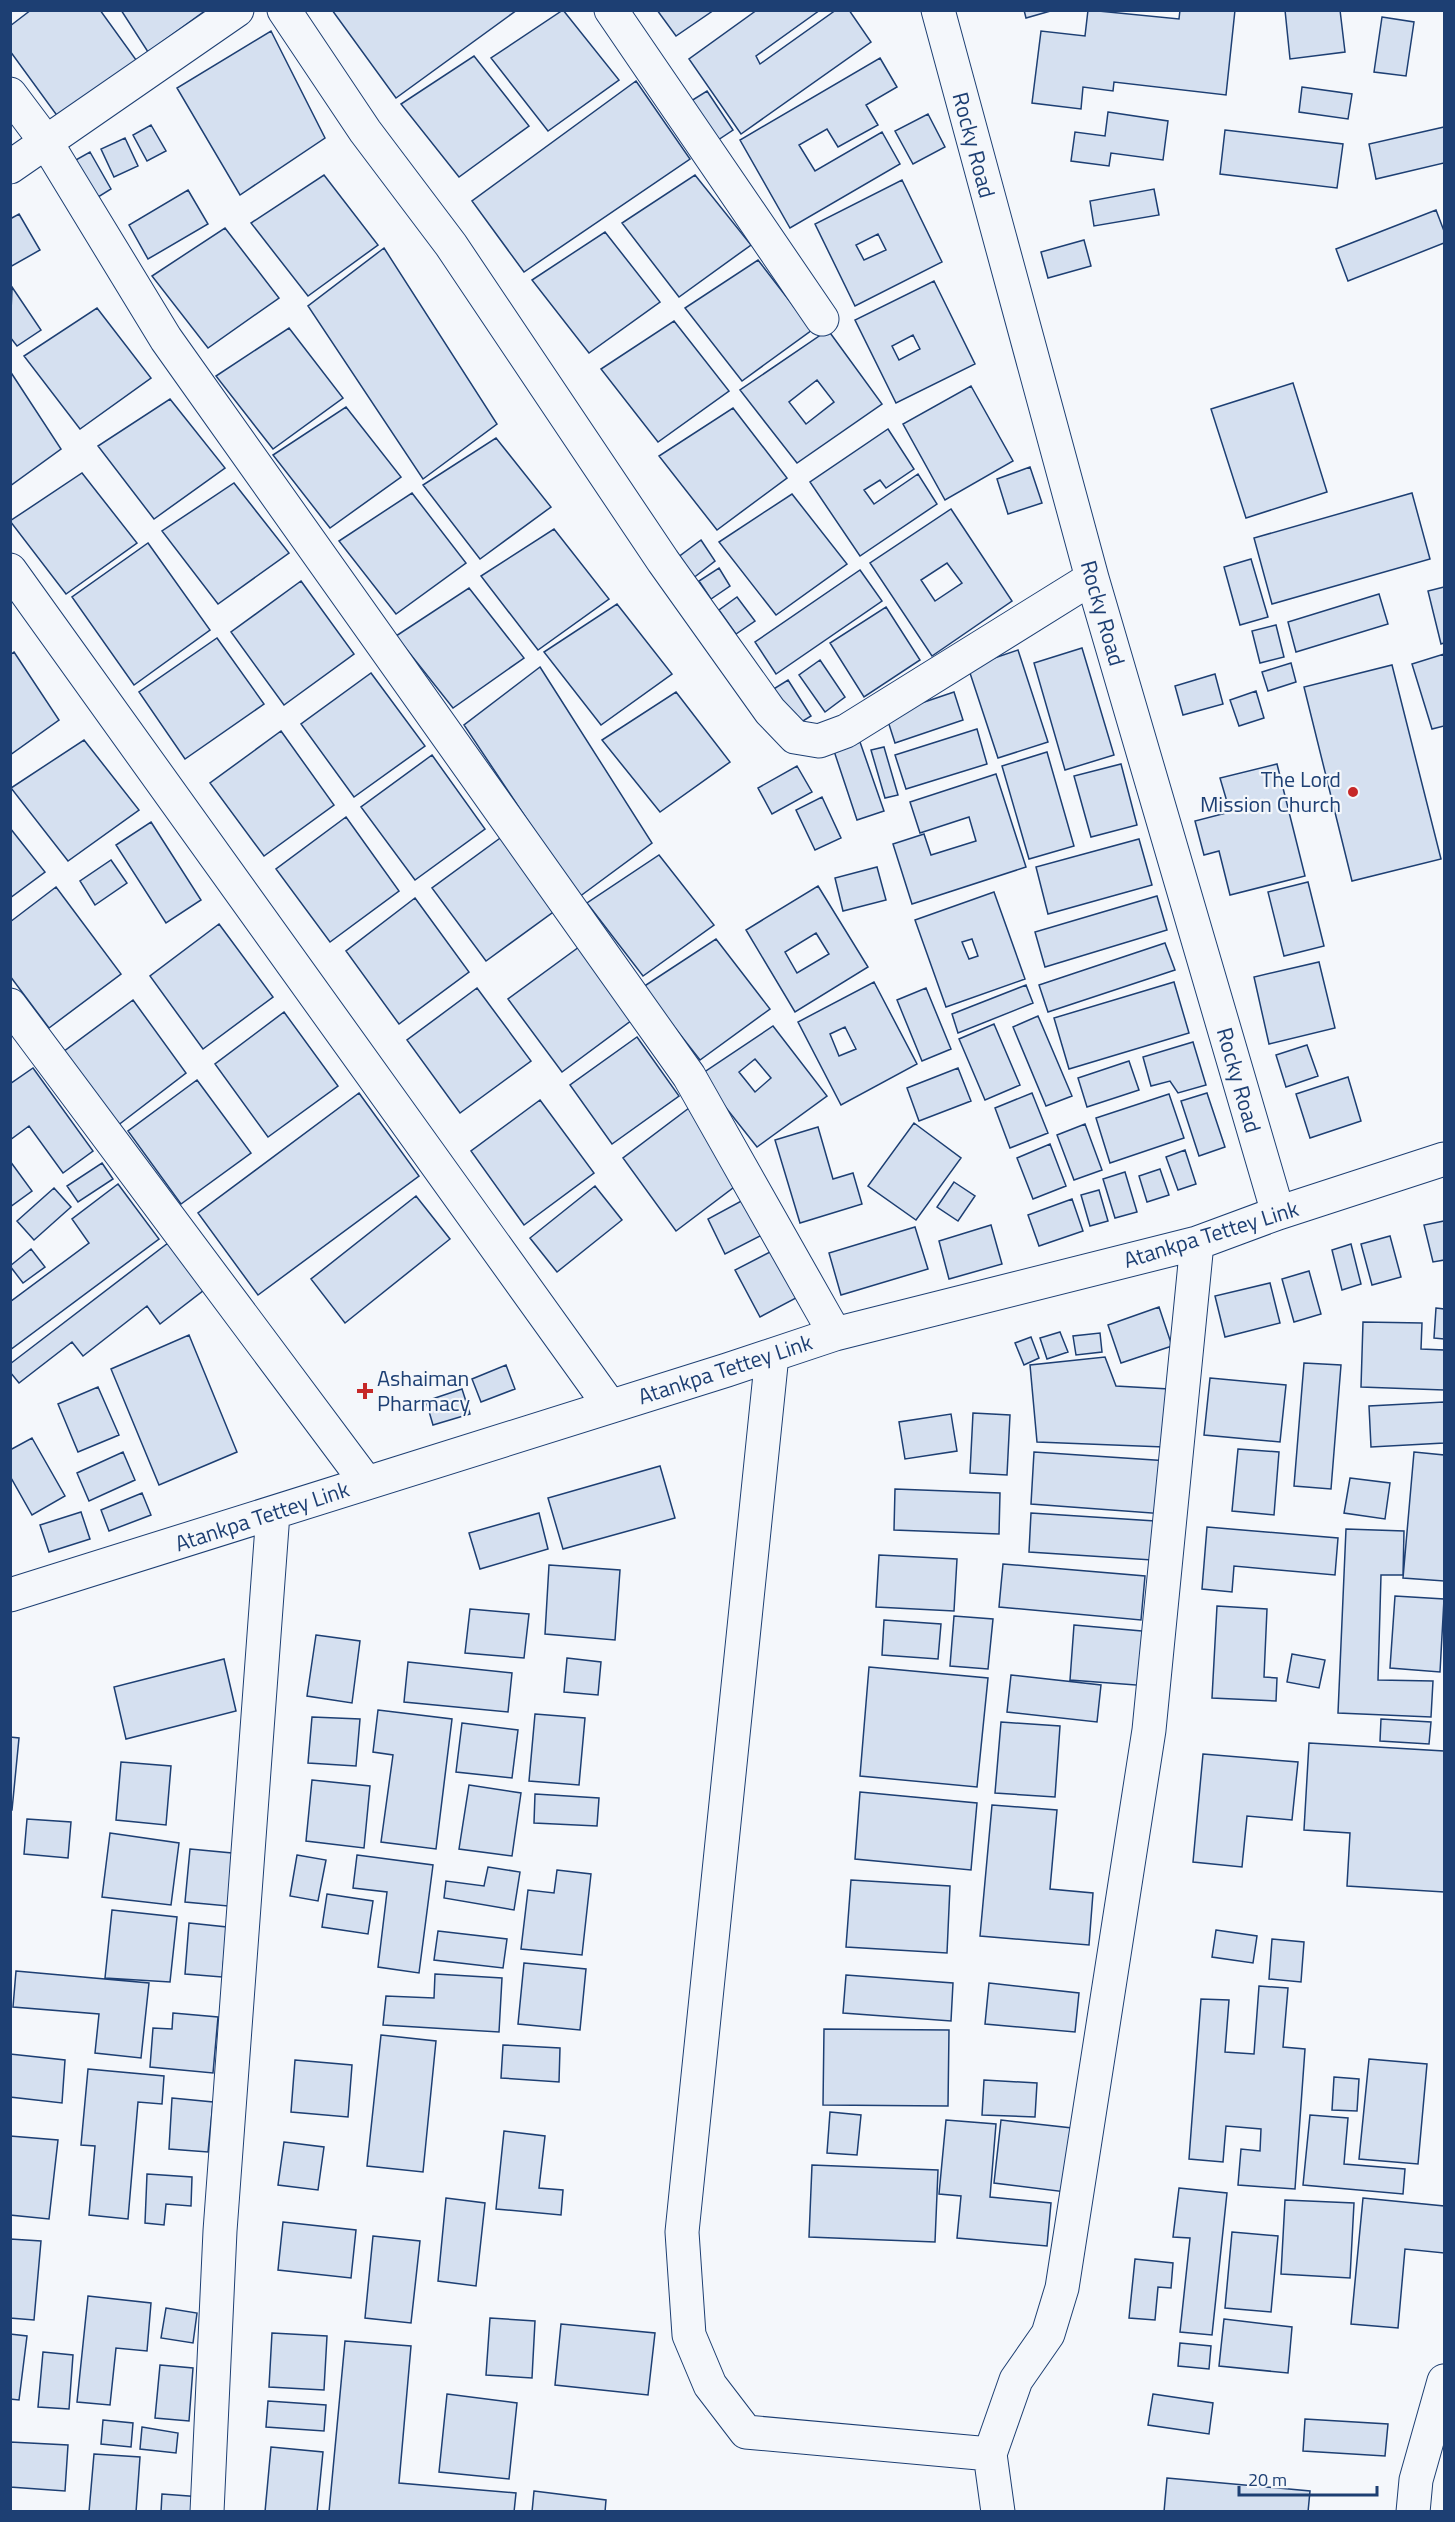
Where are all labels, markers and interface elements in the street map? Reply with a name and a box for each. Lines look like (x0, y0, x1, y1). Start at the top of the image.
street label: Rocky Road (944, 88, 1004, 202)
street label: Rocky Road (1072, 556, 1134, 670)
place label: The Lord Mission Church (1200, 762, 1341, 821)
marker: The Lord Mission Church (1346, 785, 1360, 799)
street label: Rocky Road (1208, 1023, 1270, 1137)
street label: Atankpa Tettey Link (1119, 1191, 1303, 1277)
street label: Atankpa Tettey Link (633, 1325, 817, 1413)
place label: Ashaiman Pharmacy (377, 1361, 471, 1420)
marker: Ashaiman Pharmacy (358, 1384, 372, 1398)
street label: Atankpa Tettey Link (170, 1472, 354, 1560)
scale bar (1239, 2459, 1377, 2497)
text: 20 m (1248, 2466, 1287, 2493)

